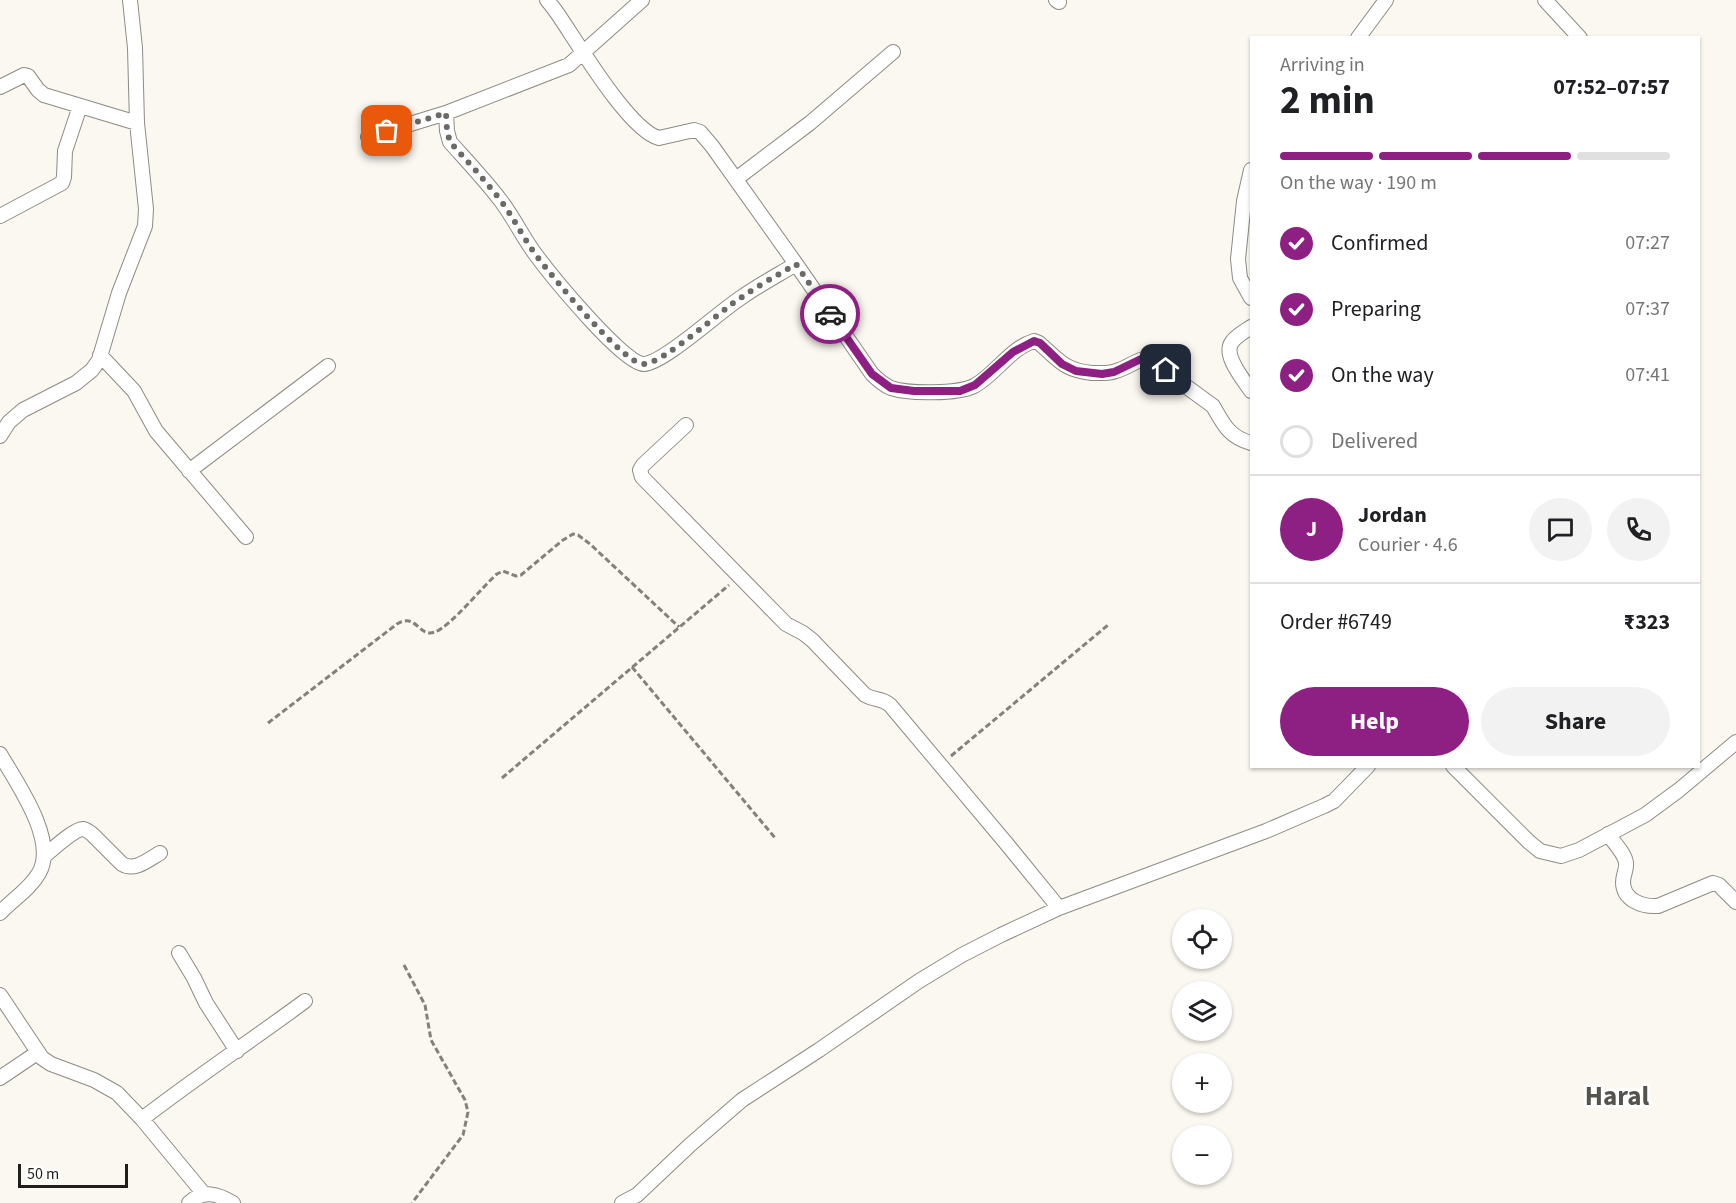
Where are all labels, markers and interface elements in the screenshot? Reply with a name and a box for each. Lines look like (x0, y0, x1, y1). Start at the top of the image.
text: Arriving in (1280, 51, 1365, 79)
text: 07:52–07:57 (1553, 71, 1670, 103)
text: 2 min (1280, 73, 1375, 129)
pin (361, 105, 412, 156)
icon: bag (370, 114, 403, 147)
text: On the way · 190 m (1280, 169, 1437, 197)
icon: check (1280, 227, 1313, 260)
text: Confirmed (1331, 227, 1428, 259)
text: 07:27 (1625, 229, 1670, 257)
courier (800, 284, 860, 344)
icon: check (1280, 293, 1313, 326)
text: Preparing (1331, 293, 1421, 325)
text: 07:37 (1625, 295, 1670, 323)
icon: car (814, 298, 847, 331)
pin (1140, 344, 1191, 395)
icon: home (1149, 353, 1182, 386)
icon: check (1280, 359, 1313, 392)
text: On the way (1331, 359, 1434, 391)
text: 07:41 (1625, 361, 1670, 389)
text: Delivered (1331, 425, 1418, 457)
button: chat (1529, 498, 1592, 561)
button: phone (1607, 498, 1670, 561)
text: Jordan (1358, 499, 1427, 531)
text: J (1306, 513, 1317, 545)
text: Courier · 4.6 (1358, 531, 1458, 559)
text: Order #6749 (1280, 606, 1392, 638)
text: ₹323 (1624, 606, 1670, 638)
button: Help (1280, 687, 1469, 756)
button: Share (1481, 687, 1670, 756)
map controls (1172, 909, 1232, 1185)
button: locate (1172, 909, 1232, 969)
button: layers (1172, 981, 1232, 1041)
button: + (1172, 1053, 1232, 1113)
district label: Haral (1585, 1077, 1649, 1116)
button: − (1172, 1125, 1232, 1185)
scale bar (18, 1161, 128, 1188)
text: 50 m (27, 1163, 59, 1185)

